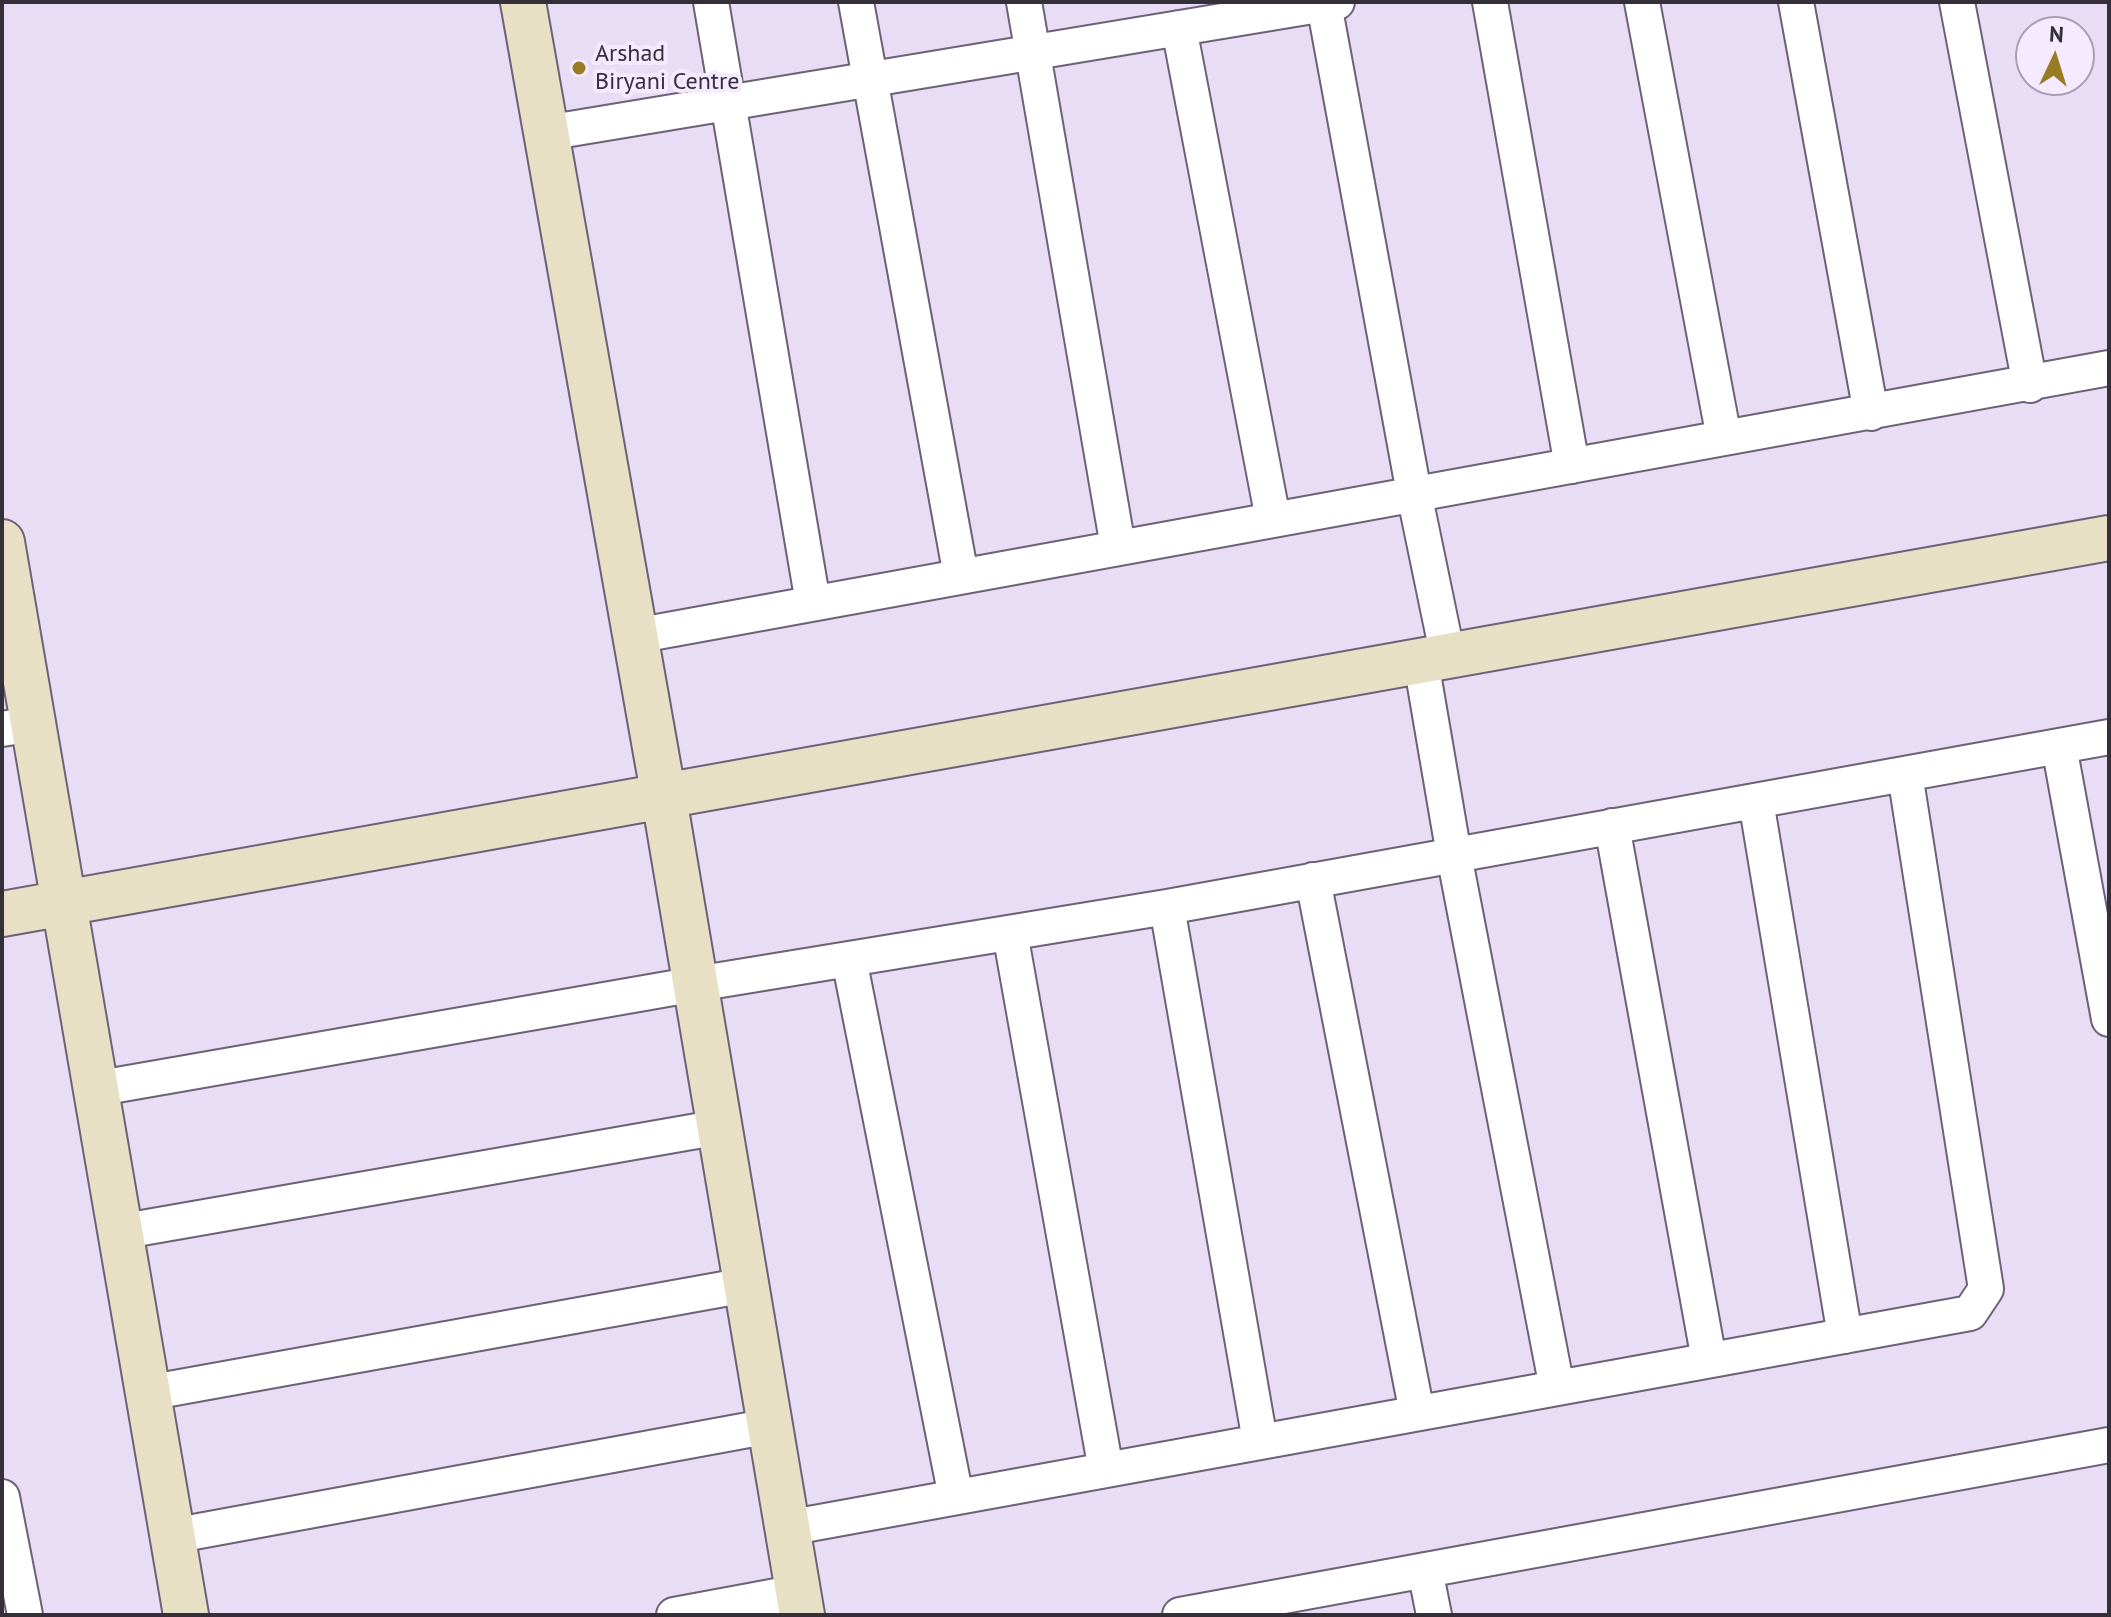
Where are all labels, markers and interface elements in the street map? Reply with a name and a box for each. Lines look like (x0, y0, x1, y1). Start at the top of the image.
north arrow (2015, 16, 2095, 96)
text: N (2048, 20, 2065, 49)
place label: Arshad Biryani Centre (595, 40, 739, 96)
marker: Arshad Biryani Centre (570, 59, 588, 77)

